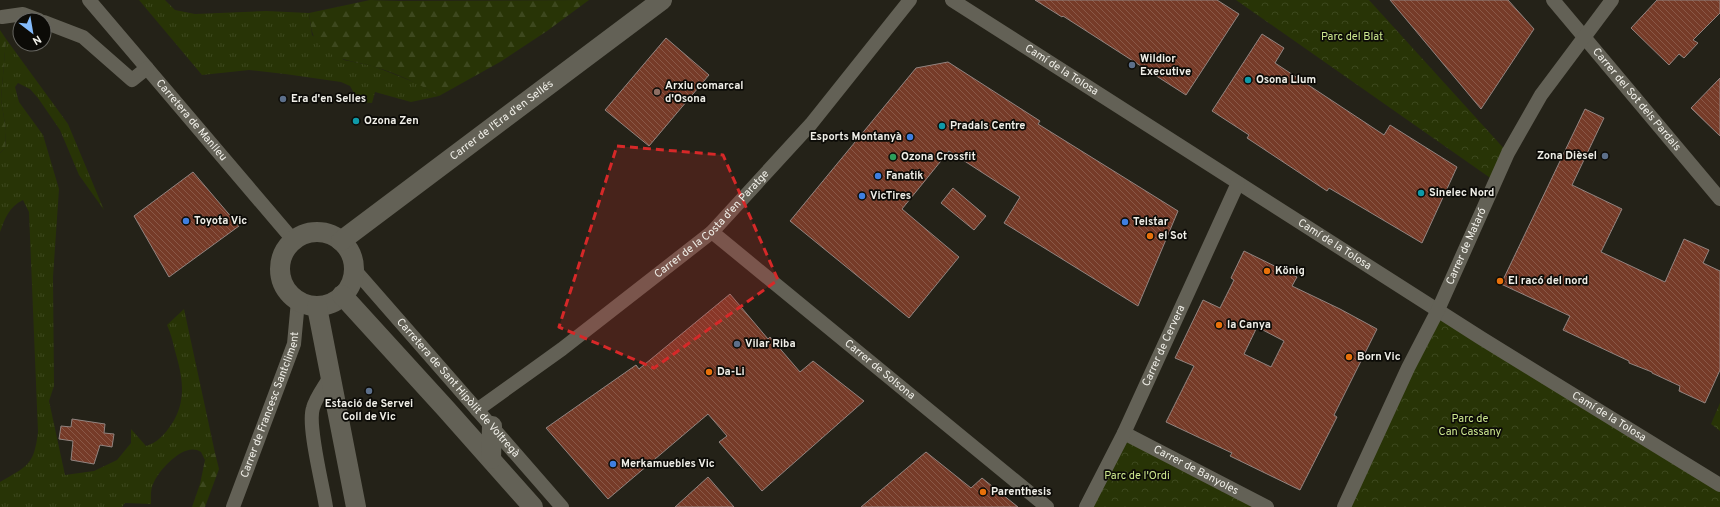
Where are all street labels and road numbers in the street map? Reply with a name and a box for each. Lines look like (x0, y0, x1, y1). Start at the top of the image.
street label: Camí de la Tolosa (1022, 41, 1101, 99)
street label: Carrer del Sot dels Pardals (1589, 45, 1684, 154)
street label: Carretera de Manlleu (153, 77, 230, 164)
street label: Carrer de l'Era d'en Sellés (447, 77, 556, 164)
street label: Carrer de la Costa d'en Paratge (652, 167, 772, 281)
street label: Carrer de Mataró (1443, 206, 1490, 287)
street label: Camí de la Tolosa (1295, 216, 1374, 273)
street label: Carrer de Cervera (1139, 303, 1188, 389)
street label: Carretera de Sant Hipòlit de Voltregà (393, 315, 523, 461)
street label: Carrer de Francesc Santcliment (238, 331, 302, 480)
street label: Carrer de Solsona (841, 336, 918, 403)
street label: Camí de la Tolosa (1569, 389, 1649, 445)
street label: Carrer de Banyoles (1151, 442, 1241, 498)

